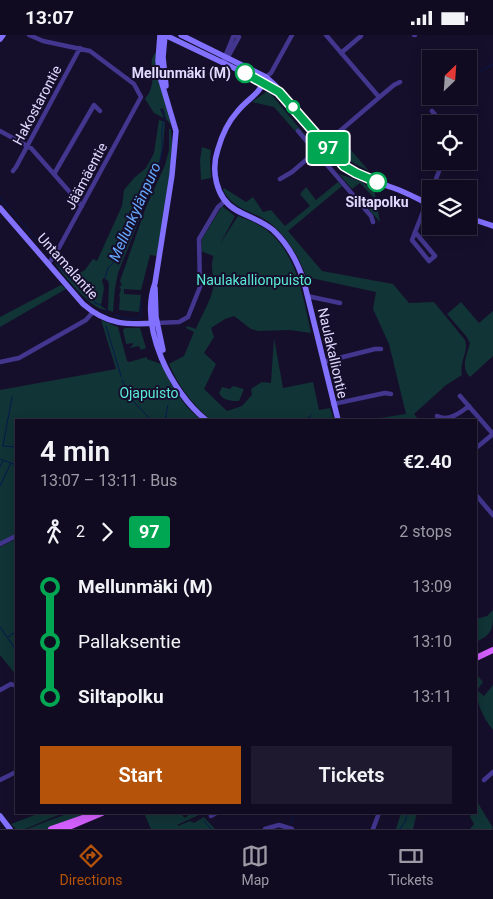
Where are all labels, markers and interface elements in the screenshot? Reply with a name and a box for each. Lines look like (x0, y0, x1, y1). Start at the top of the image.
text: 13:07 (25, 6, 74, 29)
north arrow (422, 50, 478, 105)
map controls (422, 50, 477, 235)
street label: Hakostarontie (9, 62, 65, 148)
marker: Mellunmäki (M) (235, 63, 255, 83)
place label: Mellunmäki (M) (132, 65, 231, 82)
unlabelled marker (286, 100, 300, 114)
button: locate (422, 115, 477, 170)
line badge: 97 (306, 132, 350, 164)
text: 97 (318, 137, 338, 158)
street label: Jäämäentie (62, 140, 110, 212)
water label: Mellunkylänpuro (105, 160, 165, 264)
marker: Siltapolku (367, 172, 387, 192)
button: layers (422, 180, 477, 235)
place label: Siltapolku (345, 194, 409, 210)
street label: Untamalantie (34, 230, 102, 302)
park label: Naulakallionpuisto (196, 272, 312, 288)
street label: Naulakalliontie (315, 306, 351, 400)
park label: Ojapuisto (119, 385, 179, 401)
text: 4 min (40, 435, 110, 468)
text: €2.40 (403, 450, 452, 473)
text: 13:07 – 13:11 · Bus (40, 471, 177, 490)
icon: walk (40, 518, 68, 546)
icon: forward (93, 518, 121, 546)
text: 97 (139, 521, 160, 542)
text: 2 (76, 522, 85, 541)
text: 2 stops (399, 522, 452, 541)
text: Mellunmäki (M) (78, 575, 213, 598)
text: 13:09 (412, 577, 452, 596)
text: Pallaksentie (78, 630, 181, 653)
text: 13:10 (412, 632, 452, 651)
text: Siltapolku (78, 685, 164, 708)
text: 13:11 (412, 687, 452, 706)
button: Start (40, 746, 241, 804)
button: Tickets (251, 746, 452, 804)
tab: Directions (59, 842, 122, 888)
tab: Map (241, 842, 269, 888)
tab: Tickets (388, 842, 434, 888)

